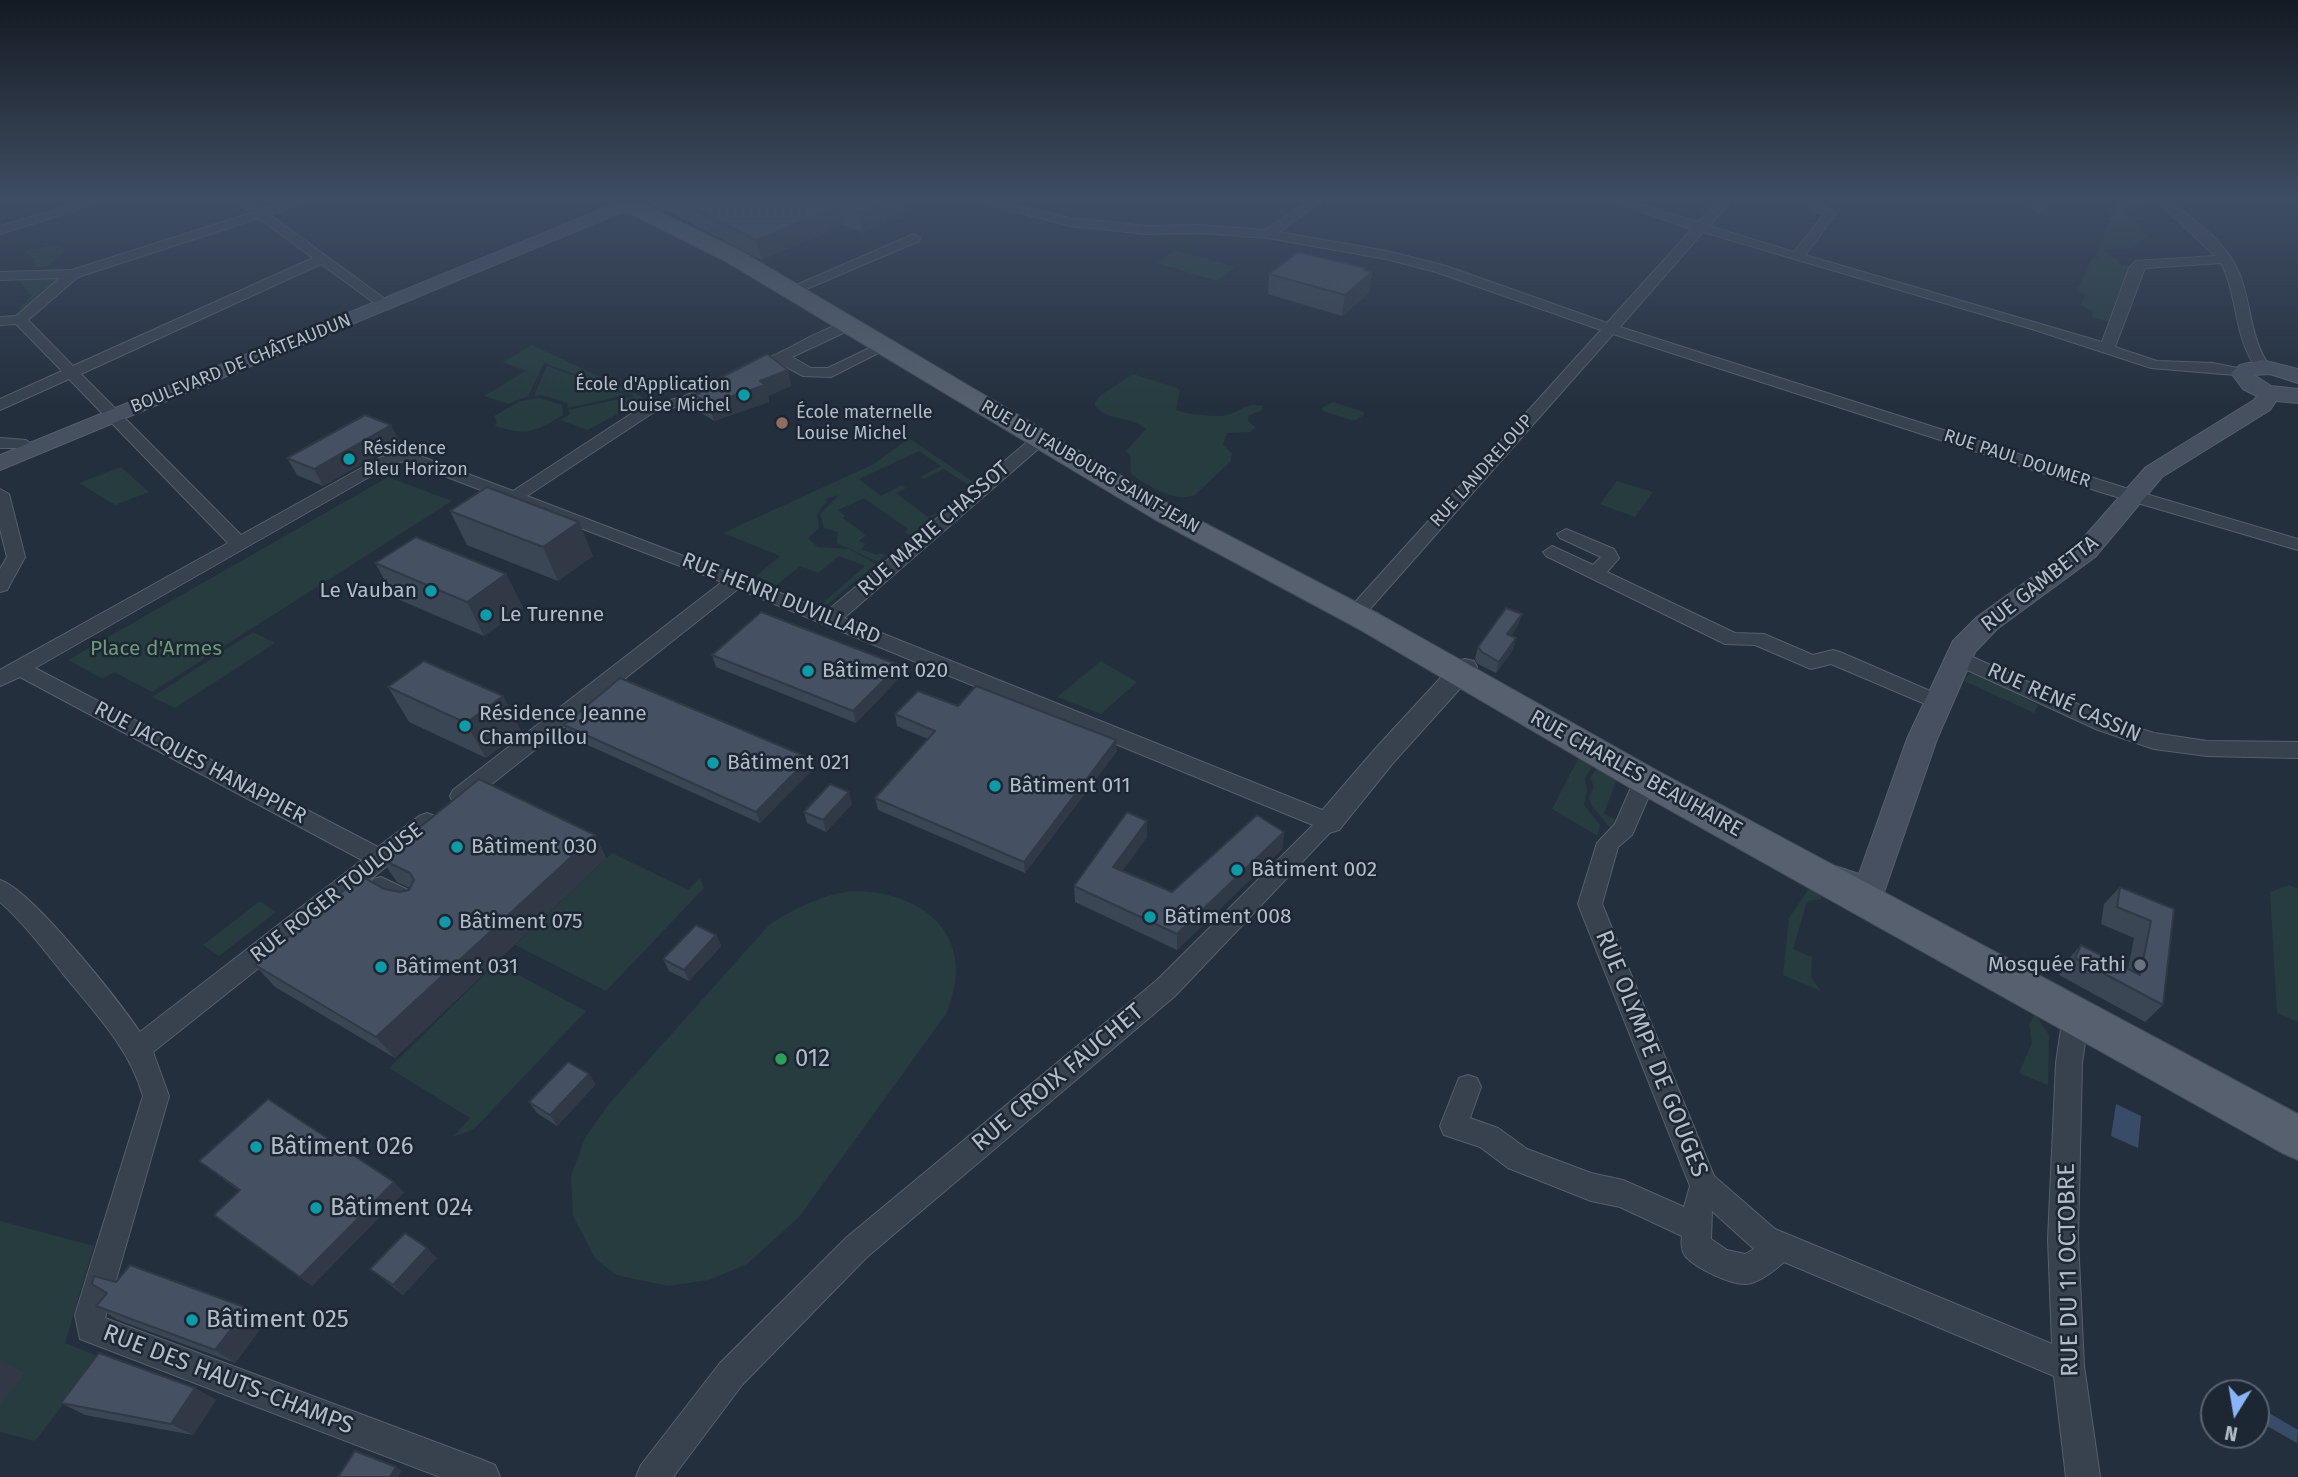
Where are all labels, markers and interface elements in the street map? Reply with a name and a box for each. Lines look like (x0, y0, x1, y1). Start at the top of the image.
street label: BOULEVARD DE CHÂTEAUDUN (128, 310, 354, 418)
place label: École d'Application Louise Michel (575, 374, 730, 416)
marker: École d'Application Louise Michel (736, 387, 752, 403)
street label: RUE DU FAUBOURG SAINT-JEAN (977, 396, 1203, 538)
place label: École maternelle Louise Michel (796, 402, 933, 444)
street label: RUE LANDRELOUP (1426, 410, 1538, 532)
marker: École maternelle Louise Michel (774, 415, 790, 431)
street label: RUE PAUL DOUMER (1941, 425, 2093, 493)
place label: Résidence Bleu Horizon (363, 438, 468, 480)
marker: Résidence Bleu Horizon (341, 451, 357, 467)
street label: RUE MARIE CHASSOT (853, 456, 1015, 602)
street label: RUE GAMBETTA (1976, 530, 2104, 638)
street label: RUE HENRI DUVILLARD (678, 548, 884, 650)
place label: Le Vauban (320, 578, 417, 604)
marker: Le Vauban (423, 583, 439, 599)
place label: Le Turenne (500, 602, 604, 628)
marker: Le Turenne (478, 607, 494, 623)
park label: Place d'Armes (90, 636, 222, 662)
place label: Bâtiment 020 (822, 658, 948, 684)
street label: RUE RENÉ CASSIN (1983, 658, 2145, 748)
marker: Bâtiment 020 (800, 663, 816, 679)
street label: RUE JACQUES HANAPPIER (90, 696, 310, 830)
place label: Résidence Jeanne Champillou (479, 701, 647, 751)
street label: RUE CHARLES BEAUHAIRE (1526, 705, 1746, 843)
marker: Résidence Jeanne Champillou (457, 718, 473, 734)
place label: Bâtiment 021 (727, 750, 850, 776)
marker: Bâtiment 021 (705, 755, 721, 771)
place label: Bâtiment 011 (1009, 773, 1131, 799)
marker: Bâtiment 011 (987, 778, 1003, 794)
street label: RUE ROGER TOULOUSE (246, 818, 428, 968)
place label: Bâtiment 030 (471, 834, 597, 860)
marker: Bâtiment 030 (449, 839, 465, 855)
place label: Bâtiment 002 (1251, 857, 1377, 883)
marker: Bâtiment 002 (1229, 862, 1245, 878)
place label: Bâtiment 008 (1164, 904, 1292, 930)
place label: Bâtiment 075 (459, 909, 582, 935)
marker: Bâtiment 008 (1142, 909, 1158, 925)
marker: Bâtiment 075 (437, 914, 453, 930)
street label: RUE OLYMPE DE GOUGES (1588, 926, 1714, 1182)
place label: Mosquée Fathi (1988, 952, 2126, 978)
place label: Bâtiment 031 (395, 954, 518, 980)
marker: Mosquée Fathi (2132, 957, 2148, 973)
marker: Bâtiment 031 (373, 959, 389, 975)
street label: RUE CROIX FAUCHET (966, 998, 1150, 1158)
place label: 012 (795, 1045, 830, 1073)
marker: 012 (773, 1051, 789, 1067)
place label: Bâtiment 026 (270, 1133, 414, 1161)
marker: Bâtiment 026 (248, 1139, 264, 1155)
street label: RUE DU 11 OCTOBRE (2053, 1163, 2085, 1377)
place label: Bâtiment 024 (330, 1194, 473, 1222)
marker: Bâtiment 024 (308, 1200, 324, 1216)
place label: Bâtiment 025 (206, 1306, 349, 1334)
marker: Bâtiment 025 (184, 1312, 200, 1328)
street label: RUE DES HAUTS-CHAMPS (99, 1319, 357, 1441)
north arrow (2200, 1379, 2270, 1449)
text: N (2223, 1421, 2240, 1446)

